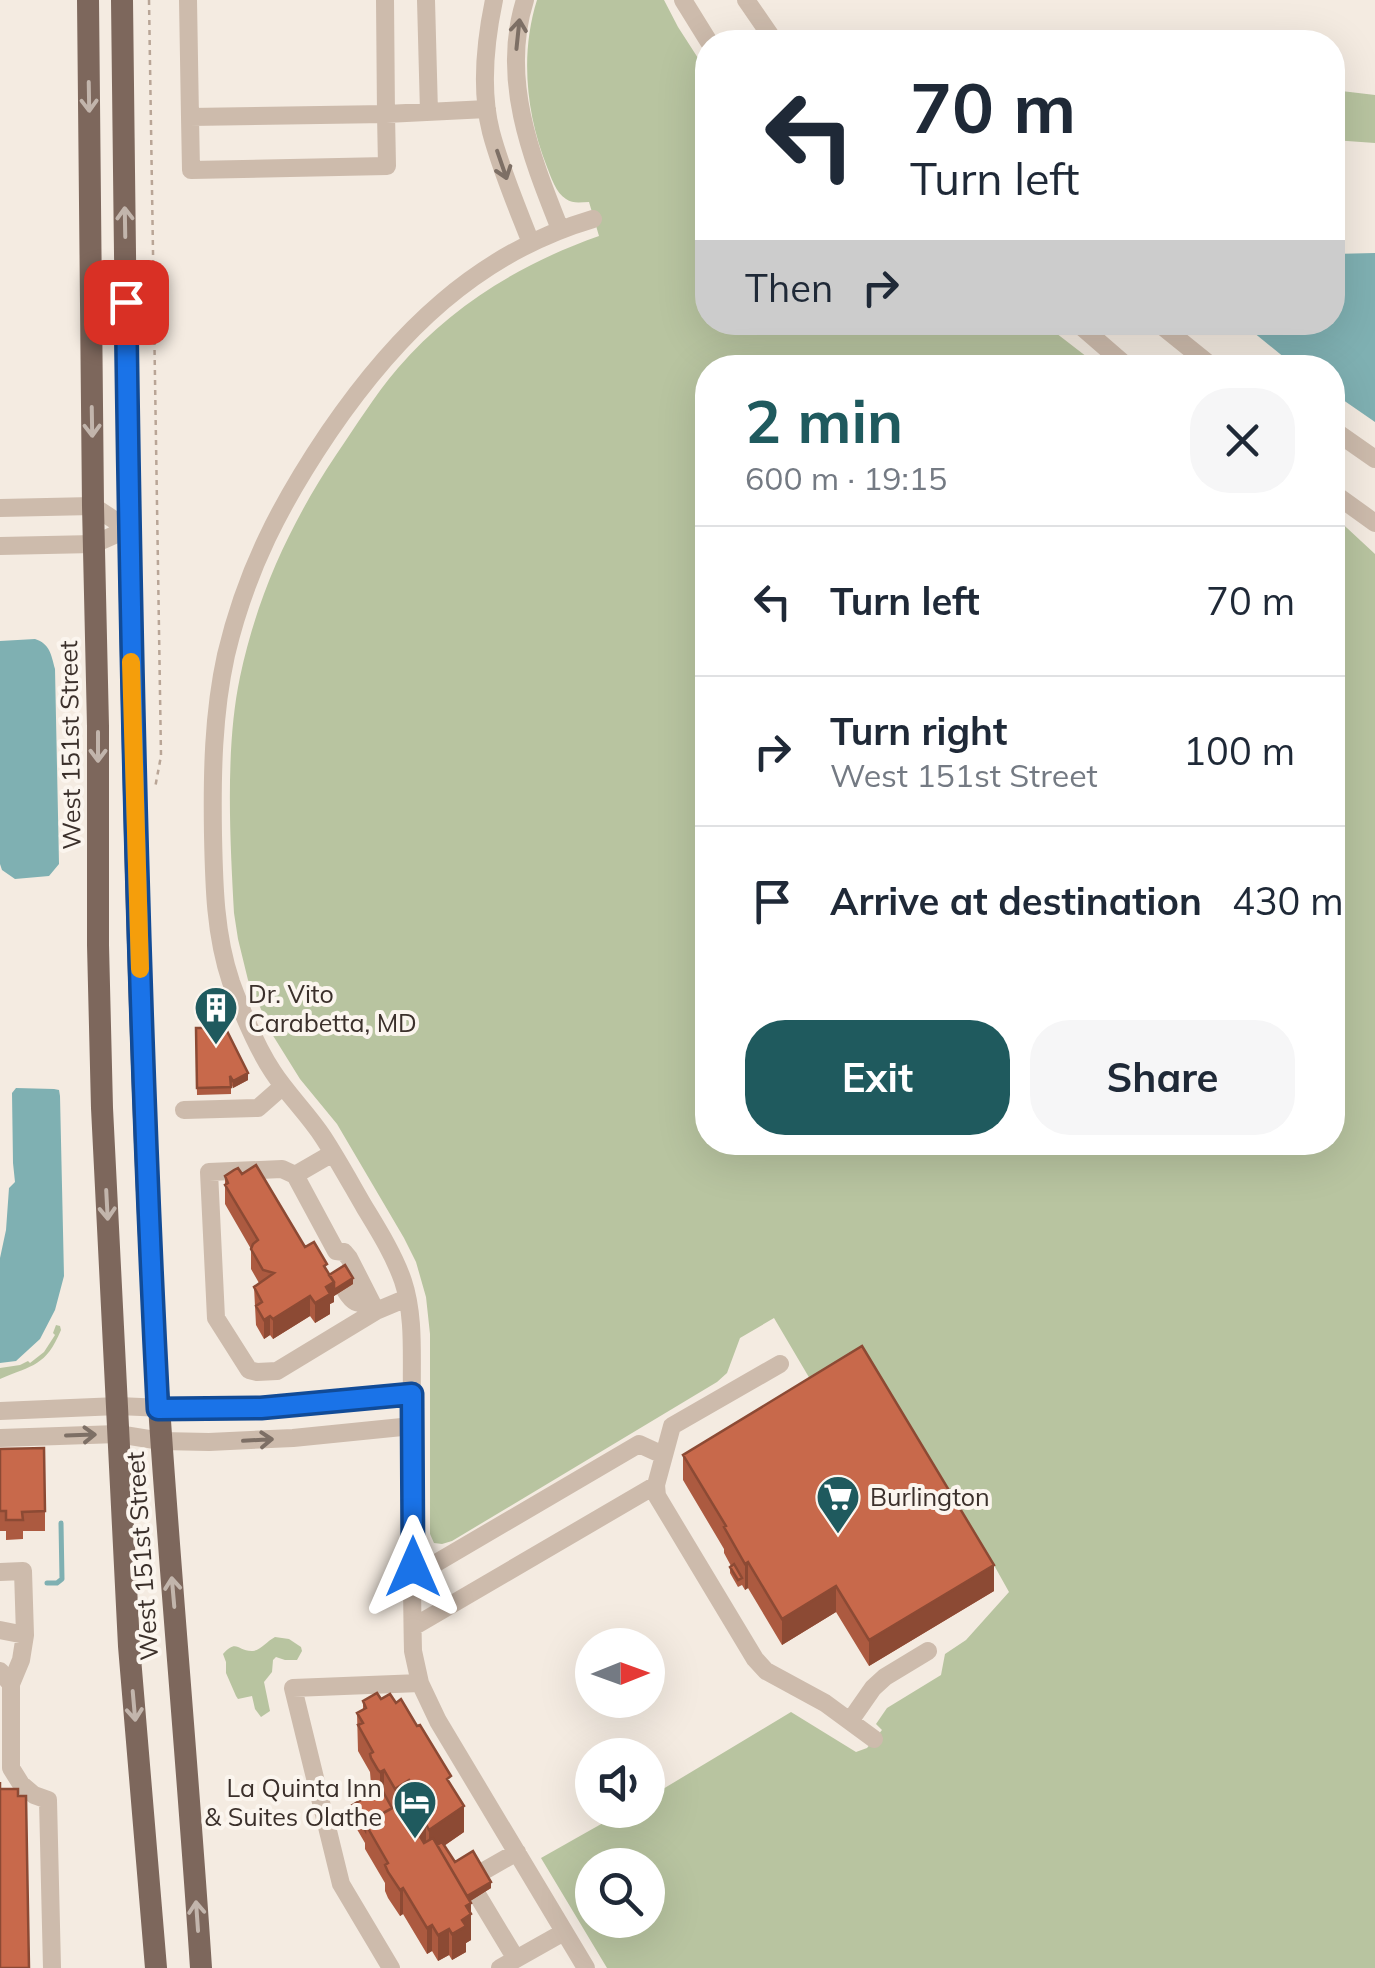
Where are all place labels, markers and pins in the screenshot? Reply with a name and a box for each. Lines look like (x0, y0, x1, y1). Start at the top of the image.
pin (84, 260, 169, 345)
place label: Dr. Vito Carabetta, MD (248, 978, 417, 1038)
building icon: Dr. Vito Carabetta, MD (193, 985, 239, 1046)
supermarket icon: Burlington (815, 1474, 861, 1535)
place label: Burlington (870, 1481, 990, 1512)
place label: La Quinta Inn & Suites Olathe (204, 1772, 382, 1832)
hotel icon: La Quinta Inn & Suites Olathe (392, 1779, 438, 1840)

